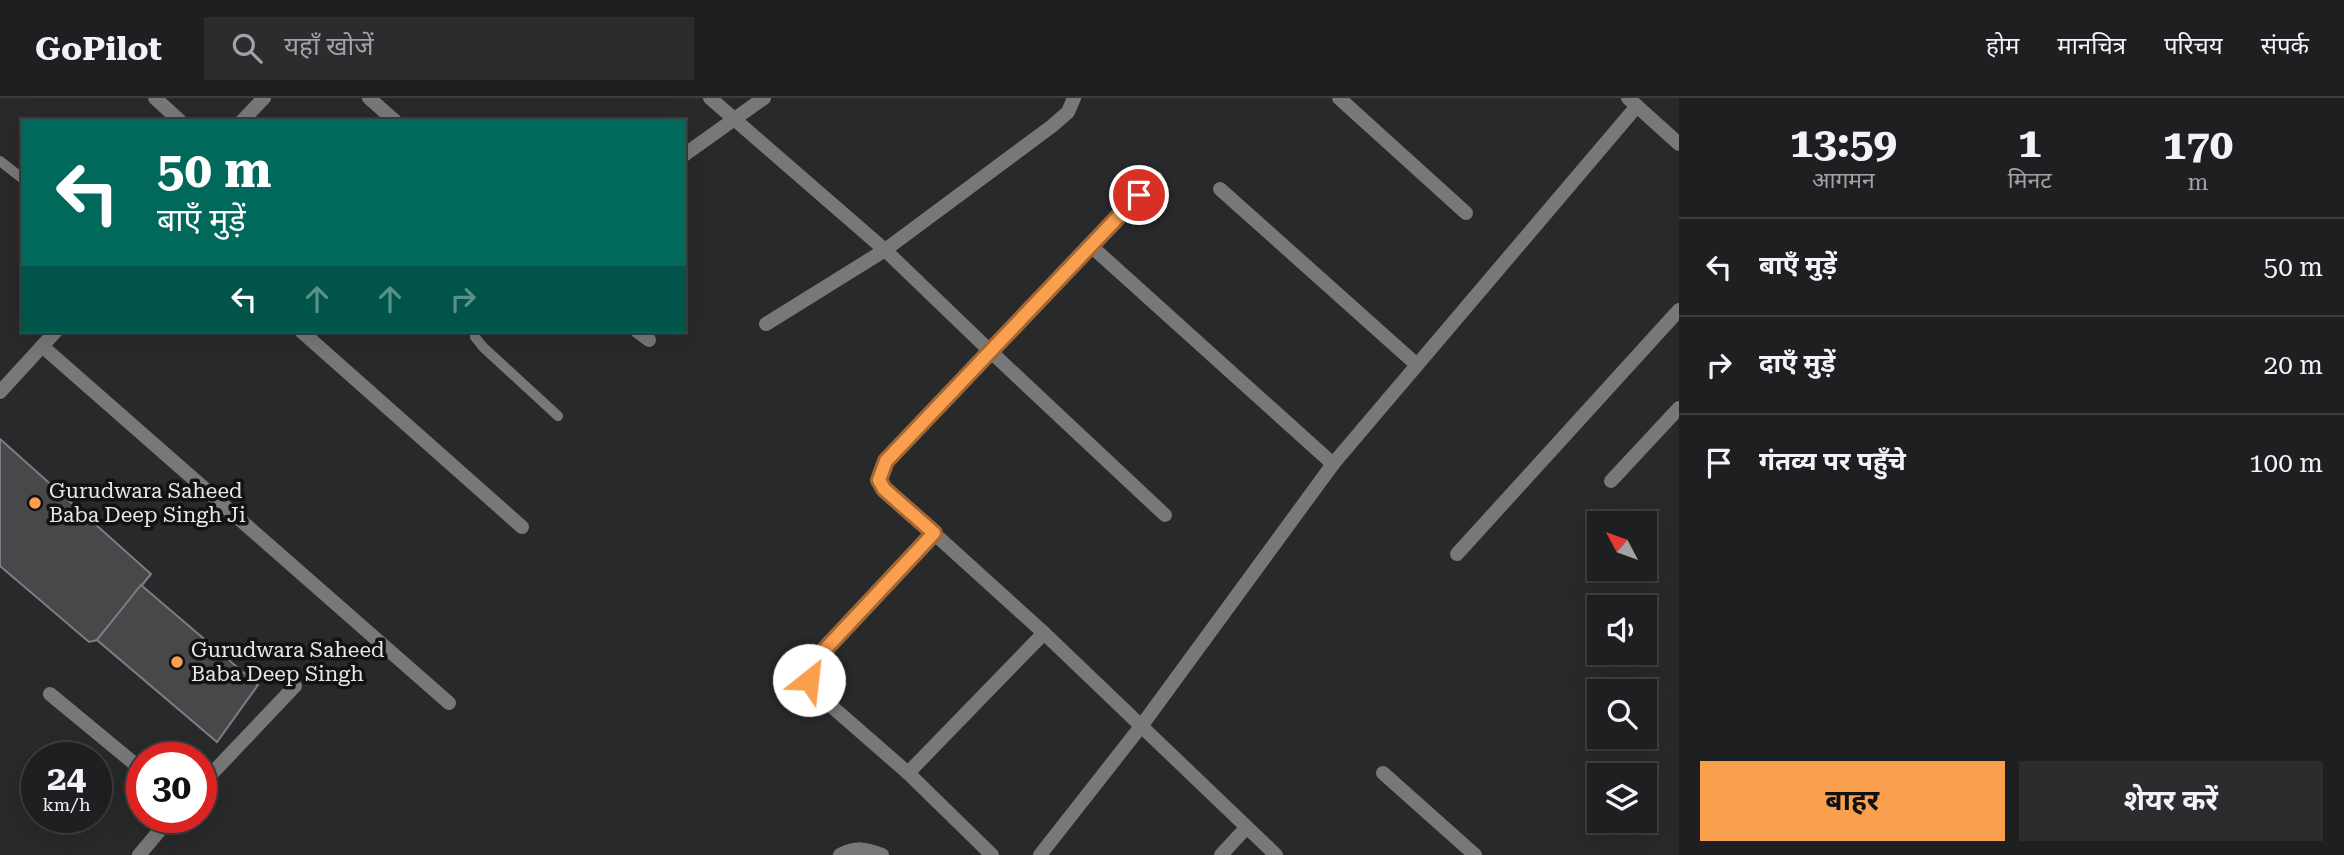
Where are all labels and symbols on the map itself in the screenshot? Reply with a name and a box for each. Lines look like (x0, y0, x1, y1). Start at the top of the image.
pin (1109, 165, 1169, 225)
place label: Gurudwara Saheed Baba Deep Singh Ji (49, 479, 246, 527)
marker: Gurudwara Saheed Baba Deep Singh Ji (27, 495, 43, 511)
north arrow (1587, 511, 1657, 581)
place label: Gurudwara Saheed Baba Deep Singh (191, 638, 385, 686)
position arrow (772, 643, 846, 717)
marker: Gurudwara Saheed Baba Deep Singh (169, 654, 185, 670)
speed limit sign: 30 (126, 742, 217, 833)

